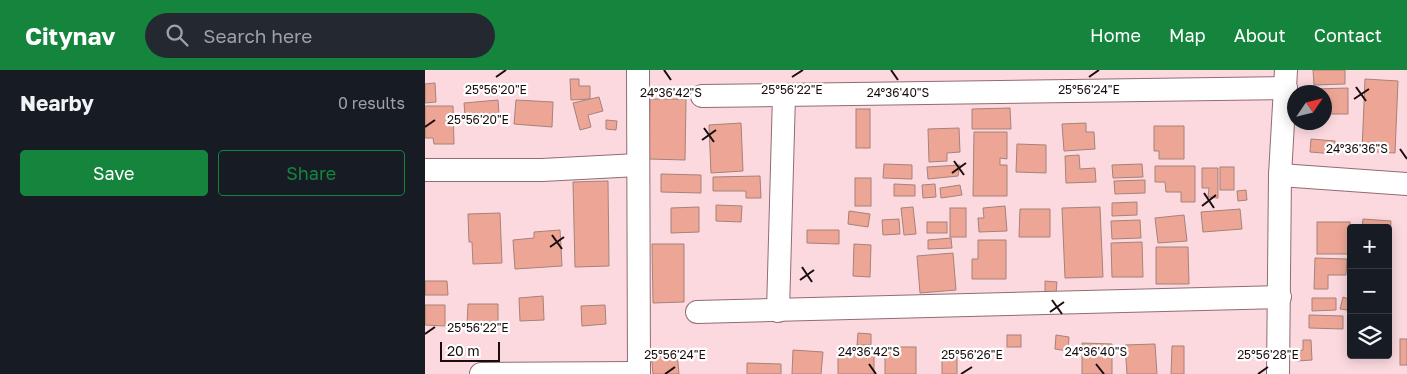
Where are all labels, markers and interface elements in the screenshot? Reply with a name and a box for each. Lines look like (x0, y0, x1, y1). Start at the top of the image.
search box (145, 13, 495, 58)
text: Citynav (25, 21, 115, 50)
icon: search (163, 21, 191, 49)
text: Search here (203, 24, 312, 47)
text: Home (1090, 24, 1141, 46)
text: Map (1169, 24, 1206, 46)
text: About (1234, 24, 1286, 46)
text: Contact (1314, 24, 1382, 46)
text: 25°56'20"E (465, 82, 527, 97)
text: 25°56'22"E (761, 82, 823, 97)
text: 25°56'24"E (1058, 82, 1120, 97)
text: 24°36'42"S (640, 85, 702, 100)
text: 24°36'40"S (867, 85, 930, 100)
north arrow (1287, 85, 1332, 130)
text: Nearby (20, 90, 94, 116)
text: 0 results (338, 93, 405, 113)
text: 25°56'20"E (447, 112, 509, 127)
text: 24°36'36"S (1326, 141, 1388, 156)
button: Save (20, 150, 208, 196)
button: Share (218, 150, 405, 196)
map controls (1347, 224, 1392, 359)
button: + (1347, 224, 1392, 269)
button: − (1347, 269, 1392, 314)
button: layers (1347, 314, 1392, 359)
text: 25°56'22"E (447, 320, 509, 335)
scale bar (440, 339, 500, 362)
text: 20 m (447, 342, 480, 359)
text: 24°36'42"S (838, 344, 900, 359)
text: 24°36'40"S (1065, 344, 1128, 359)
text: 25°56'24"E (644, 347, 706, 362)
text: 25°56'26"E (941, 347, 1003, 362)
text: 25°56'28"E (1237, 347, 1299, 362)

